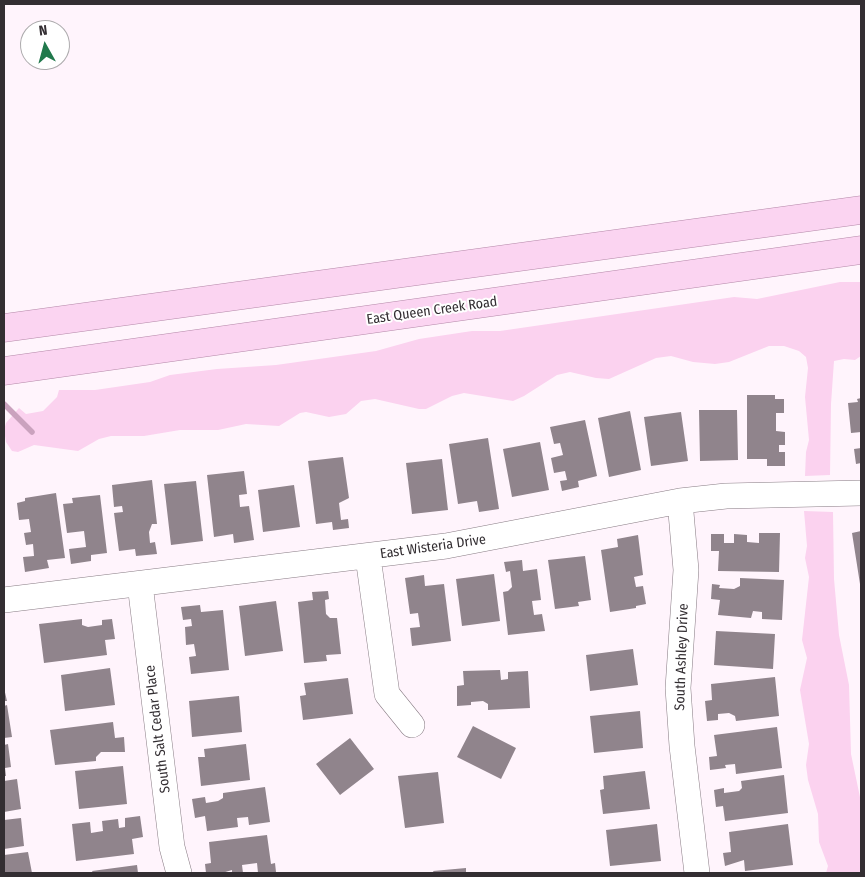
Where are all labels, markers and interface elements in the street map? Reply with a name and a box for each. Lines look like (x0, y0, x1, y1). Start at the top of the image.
north arrow (20, 20, 70, 70)
text: N (38, 22, 48, 40)
street label: East Queen Creek Road (366, 294, 498, 328)
street label: East Wisteria Drive (379, 531, 487, 563)
street label: South Ashley Drive (672, 603, 692, 711)
street label: South Salt Cedar Place (142, 664, 174, 794)

